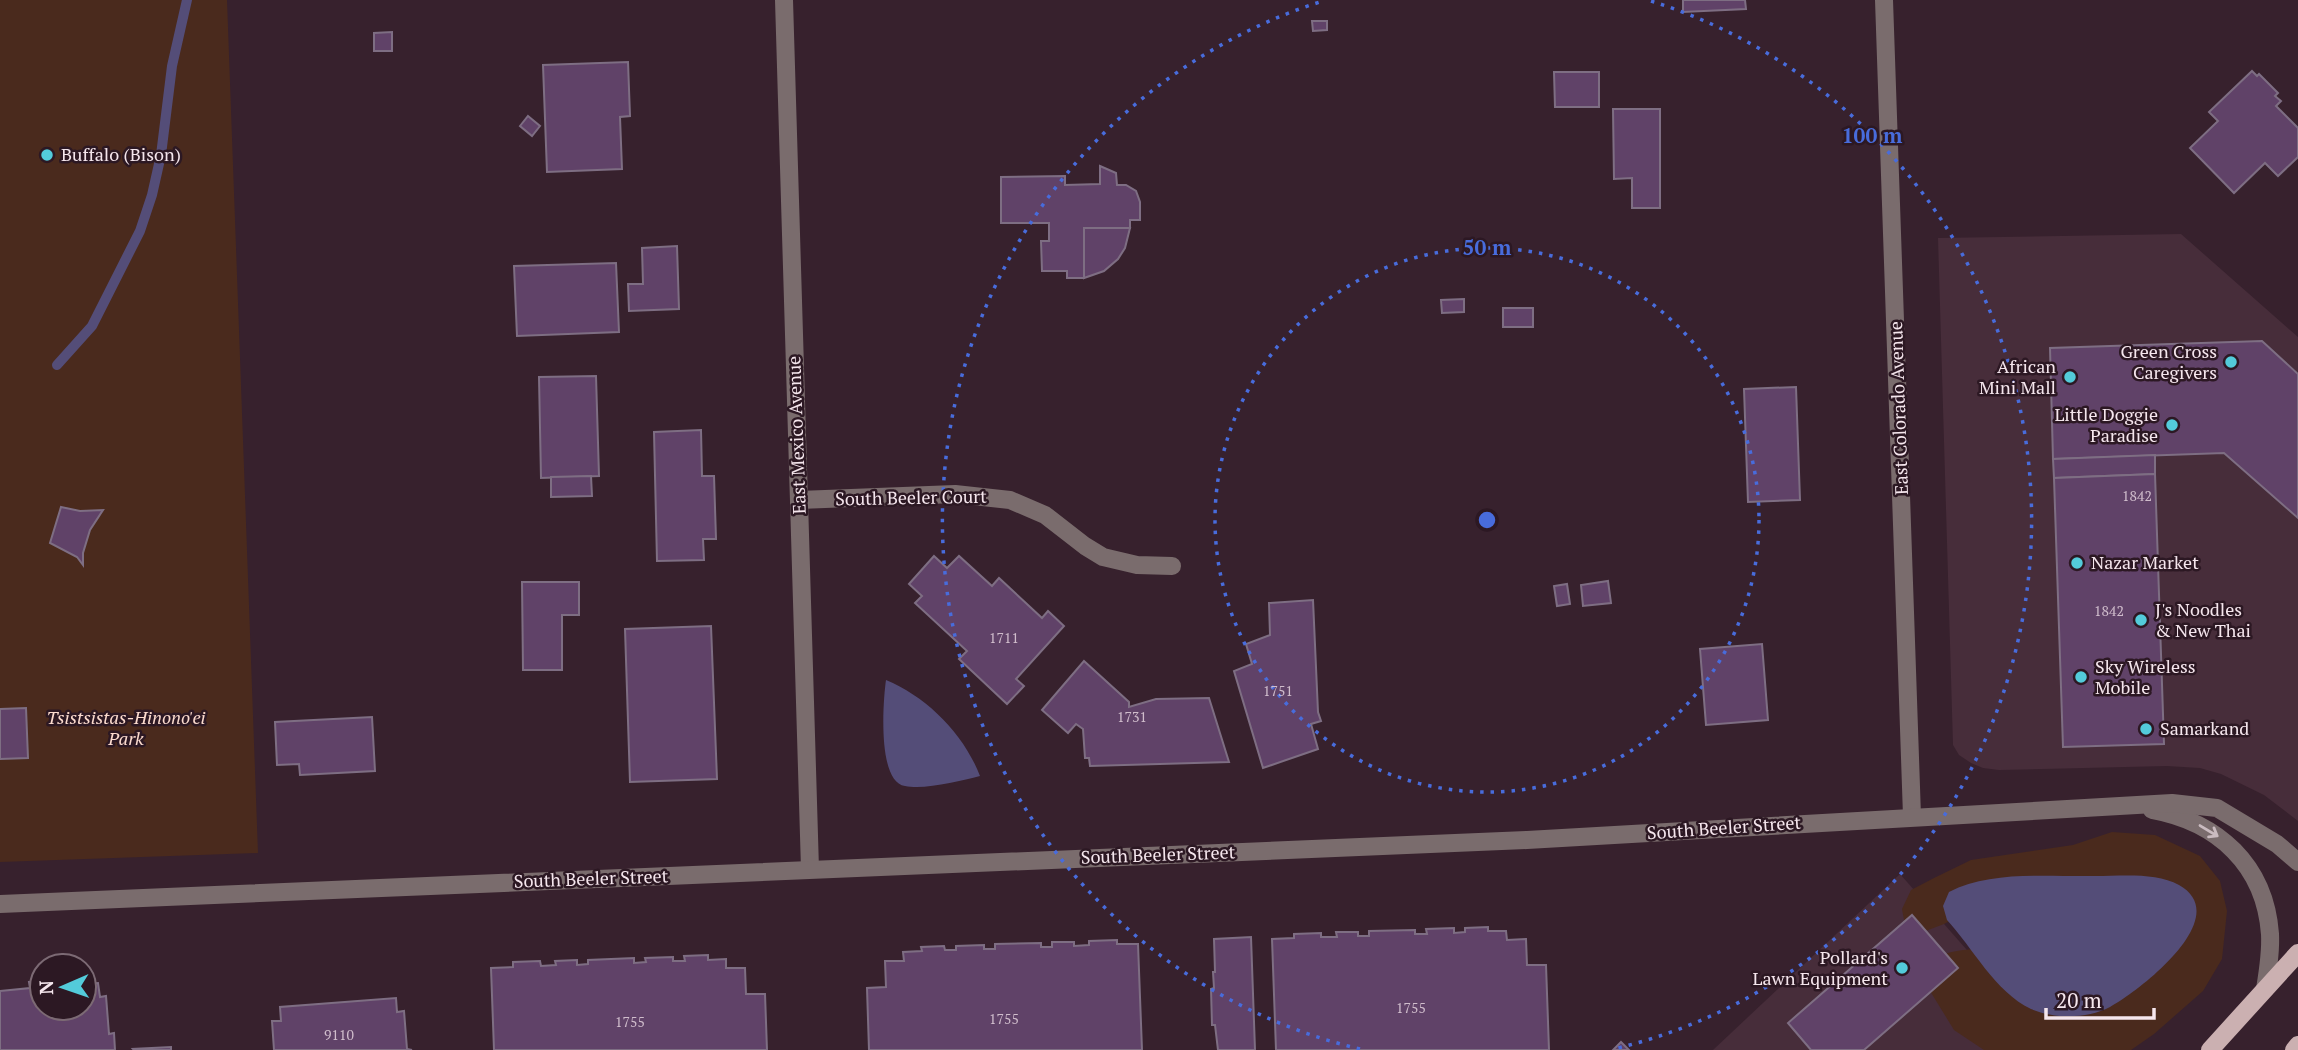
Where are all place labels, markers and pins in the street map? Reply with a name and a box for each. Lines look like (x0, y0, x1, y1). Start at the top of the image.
place label: Buffalo (Bison) (61, 142, 181, 166)
marker: Buffalo (Bison) (39, 147, 55, 163)
place label: Green Cross Caregivers (2120, 339, 2217, 384)
place label: African Mini Mall (1979, 354, 2056, 399)
marker: Green Cross Caregivers (2223, 354, 2239, 370)
marker: African Mini Mall (2062, 369, 2078, 385)
place label: Little Doggie Paradise (2054, 402, 2158, 447)
marker: Little Doggie Paradise (2164, 417, 2180, 433)
centre of rings (1475, 508, 1499, 532)
place label: Nazar Market (2091, 550, 2199, 574)
marker: Nazar Market (2069, 555, 2085, 571)
place label: J's Noodles & New Thai (2155, 597, 2251, 642)
marker: J's Noodles & New Thai (2133, 612, 2149, 628)
place label: Sky Wireless Mobile (2095, 654, 2196, 699)
marker: Sky Wireless Mobile (2073, 669, 2089, 685)
place label: Samarkand (2160, 716, 2249, 740)
marker: Samarkand (2138, 721, 2154, 737)
place label: Pollard's Lawn Equipment (1753, 945, 1888, 990)
marker: Pollard's Lawn Equipment (1894, 960, 1910, 976)

